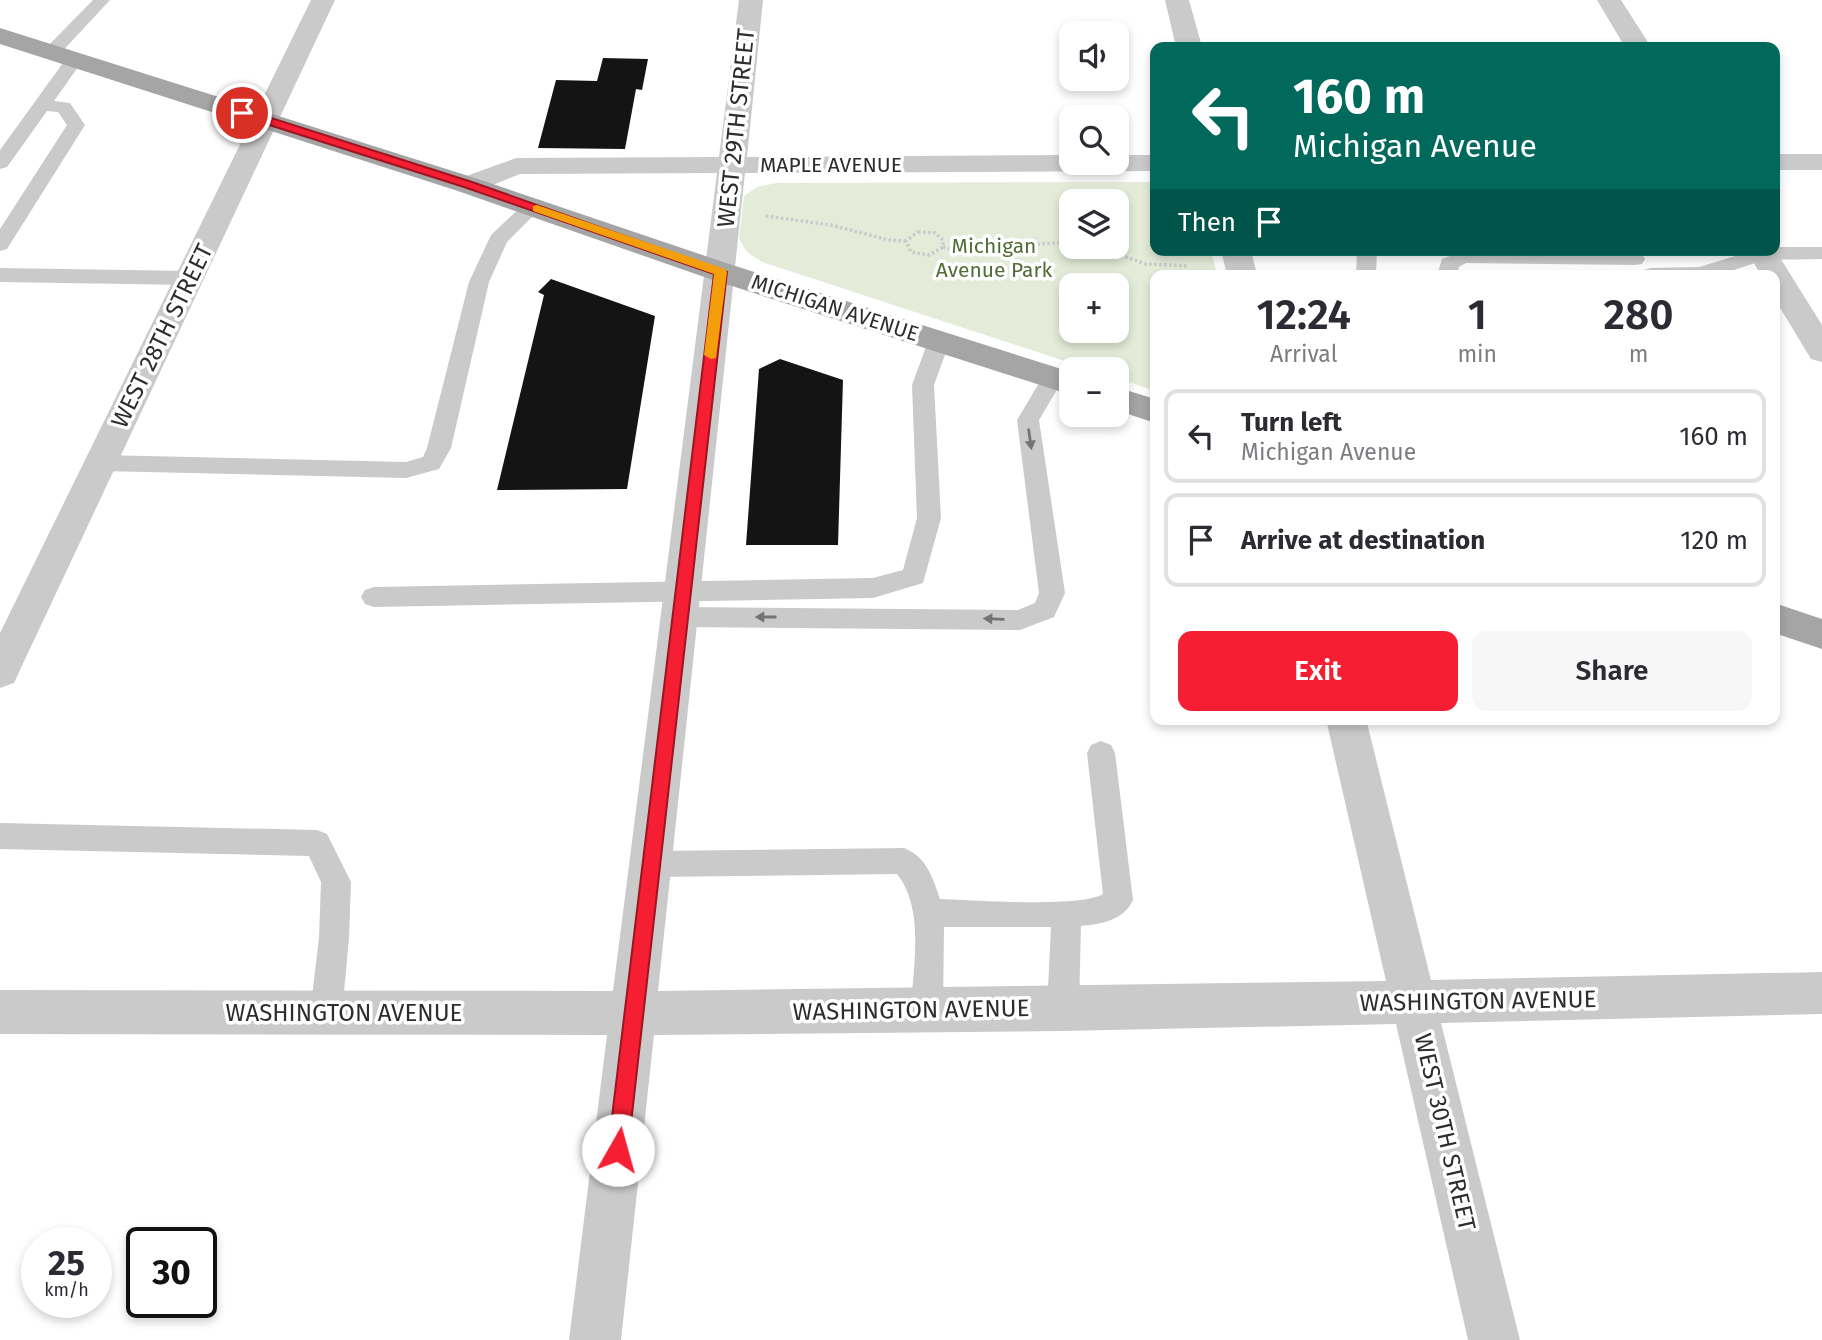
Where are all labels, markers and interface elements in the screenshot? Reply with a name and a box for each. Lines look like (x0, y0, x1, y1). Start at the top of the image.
map controls (1059, 21, 1129, 427)
button: sound (1059, 21, 1129, 91)
street label: WEST 29TH STREET (712, 26, 760, 229)
text: 160 m (1293, 67, 1425, 126)
icon: left (1178, 70, 1269, 161)
pin (212, 83, 272, 143)
icon: arrive (223, 94, 261, 132)
button: search (1059, 105, 1129, 175)
text: Michigan Avenue (1293, 127, 1537, 165)
street label: MAPLE AVENUE (760, 152, 902, 178)
button: layers (1059, 189, 1129, 259)
icon: arrive (1250, 203, 1288, 241)
text: Then (1178, 207, 1236, 238)
park label: Michigan Avenue Park (936, 233, 1053, 283)
street label: WEST 28TH STREET (105, 239, 219, 432)
street label: MICHIGAN AVENUE (748, 269, 922, 347)
button: + (1059, 273, 1129, 343)
text: 12:24 (1256, 290, 1351, 340)
text: 1 (1468, 290, 1487, 340)
text: 280 (1604, 290, 1674, 340)
text: Arrival (1270, 340, 1337, 368)
text: min (1457, 340, 1497, 368)
text: m (1629, 340, 1648, 368)
button: − (1059, 357, 1129, 427)
text: Turn left (1241, 407, 1342, 438)
icon: left (1182, 417, 1220, 455)
text: 160 m (1679, 421, 1748, 452)
one-way arrow (1025, 428, 1036, 450)
text: Michigan Avenue (1241, 438, 1416, 466)
icon: arrive (1182, 521, 1220, 559)
text: Arrive at destination (1241, 525, 1485, 556)
text: 120 m (1680, 525, 1748, 556)
one-way arrow (755, 611, 777, 623)
one-way arrow (983, 614, 1005, 625)
button: Exit (1178, 631, 1458, 711)
button: Share (1472, 631, 1752, 711)
street label: WASHINGTON AVENUE (1359, 985, 1597, 1017)
street label: WASHINGTON AVENUE (792, 994, 1030, 1026)
street label: WASHINGTON AVENUE (226, 999, 462, 1027)
street label: WEST 30TH STREET (1409, 1031, 1481, 1234)
position arrow (581, 1113, 655, 1187)
speed limit sign: 30 (126, 1227, 217, 1318)
text: 25 (48, 1242, 85, 1284)
text: km/h (44, 1279, 89, 1301)

